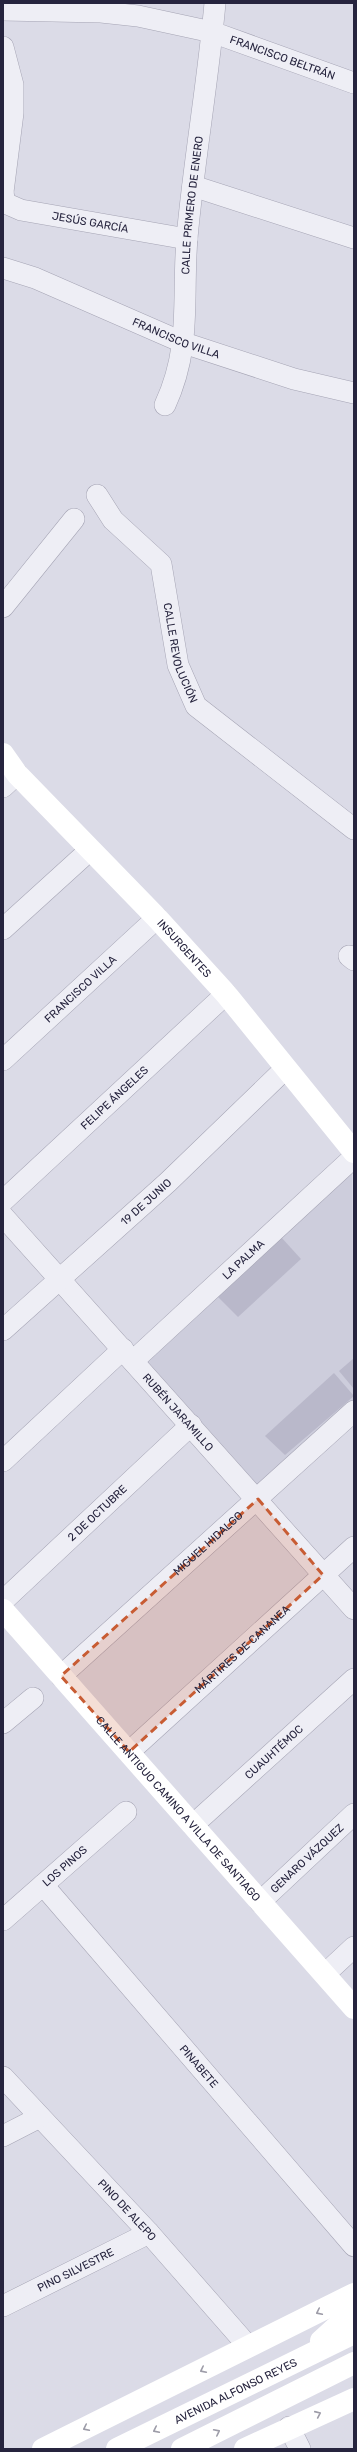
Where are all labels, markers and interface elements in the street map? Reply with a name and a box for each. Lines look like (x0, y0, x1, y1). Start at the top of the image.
street label: FRANCISCO BELTRÁN (228, 33, 337, 83)
street label: CALLE PRIMERO DE ENERO (179, 135, 206, 275)
street label: JESÚS GARCÍA (51, 210, 130, 236)
street label: FRANCISCO VILLA (130, 315, 222, 361)
street label: CALLE REVOLUCIÓN (161, 602, 200, 705)
street label: INSURGENTES (154, 917, 214, 980)
street label: FRANCISCO VILLA (42, 952, 120, 1026)
street label: FELIPE ÁNGELES (78, 1063, 151, 1132)
street label: 19 DE JUNIO (118, 1176, 174, 1228)
street label: LA PALMA (220, 1237, 268, 1282)
street label: RUBÉN JARAMILLO (140, 1371, 216, 1454)
street label: 2 DE OCTUBRE (65, 1482, 130, 1544)
street label: MIGUEL HIDALGO (171, 1509, 246, 1578)
street label: MÁRTIRES DE CANANEA (192, 1602, 293, 1696)
street label: CALLE ANTIGUO CAMINO A VILLA DE SANTIAGO (93, 1714, 263, 1904)
street label: CUAUHTÉMOC (242, 1722, 306, 1782)
street label: GENARO VÁZQUEZ (268, 1821, 347, 1896)
street label: LOS PINOS (40, 1843, 90, 1889)
street label: PINABETE (177, 2042, 221, 2091)
street label: PINO DE ALEPO (95, 2177, 159, 2244)
street label: PINO SILVESTRE (35, 2246, 116, 2295)
one-way arrow (316, 2307, 323, 2314)
street label: AVENIDA ALFONSO REYES (172, 2356, 299, 2427)
one-way arrow (199, 2365, 207, 2372)
one-way arrow (314, 2411, 321, 2419)
one-way arrow (83, 2423, 91, 2431)
one-way arrow (152, 2425, 160, 2433)
one-way arrow (213, 2429, 220, 2437)

